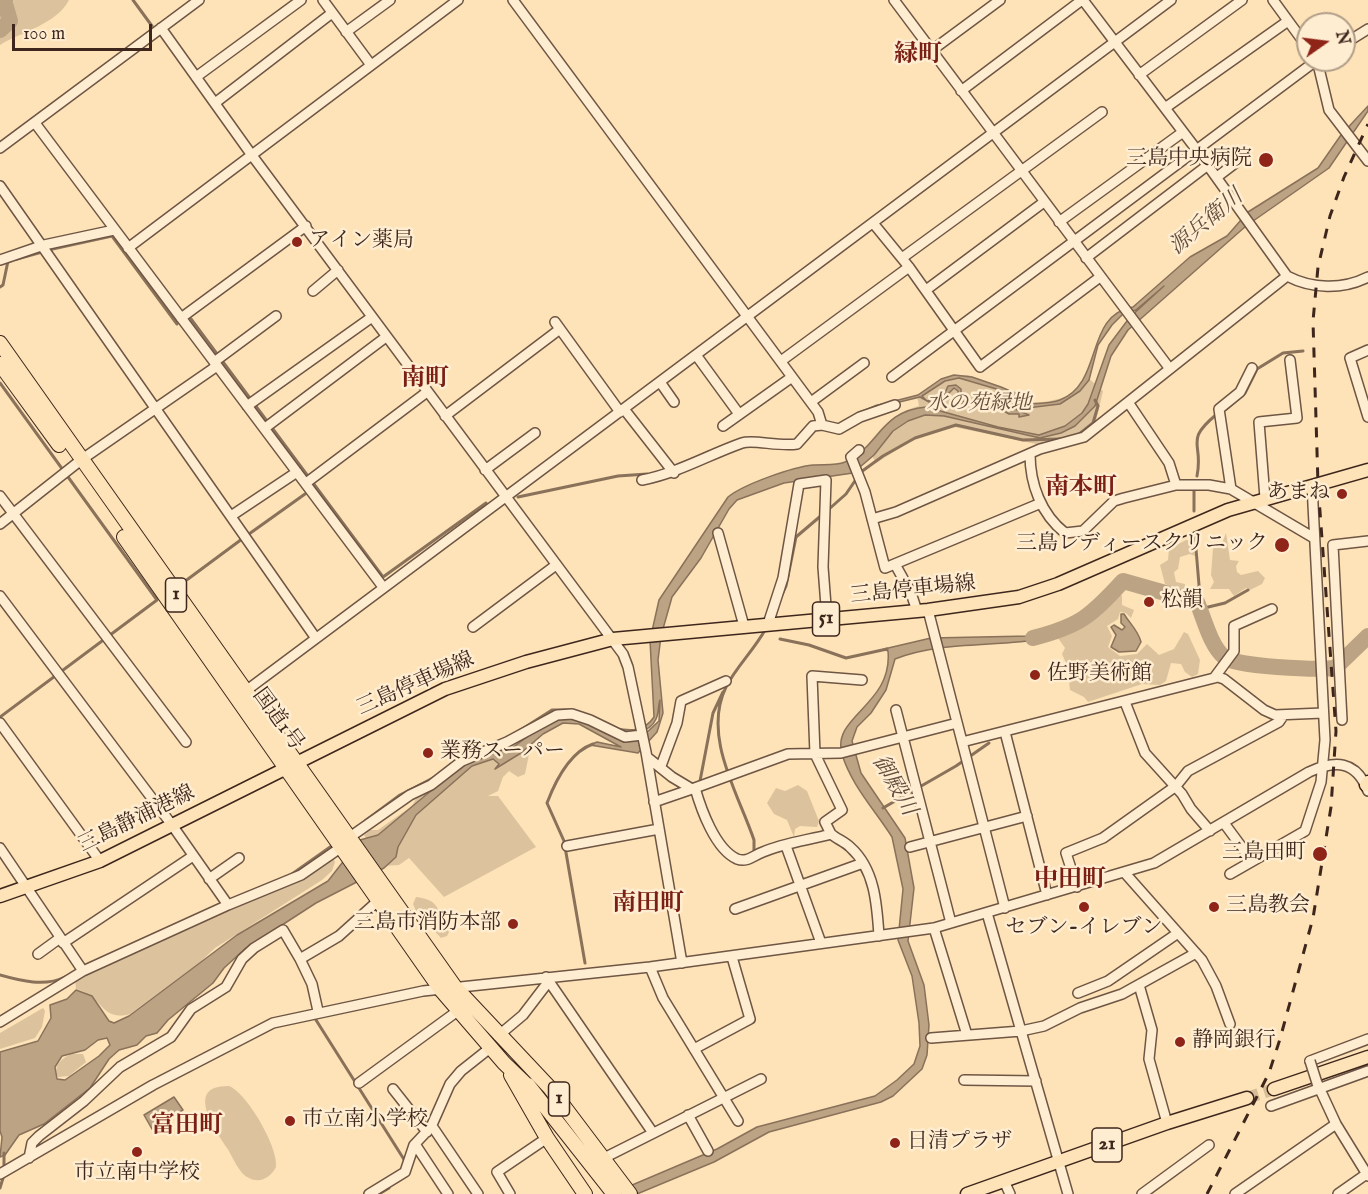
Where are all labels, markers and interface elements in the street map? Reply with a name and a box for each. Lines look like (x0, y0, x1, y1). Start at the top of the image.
scale bar (15, 12, 154, 50)
north arrow (1296, 12, 1356, 72)
text: 100 m (23, 23, 65, 46)
text: N (1330, 29, 1353, 47)
district label: 緑町 (894, 42, 942, 70)
place label: 三島中央病院 (1126, 147, 1252, 173)
marker: 三島中央病院 (1257, 151, 1275, 169)
water label: 源兵衛川 (1165, 185, 1249, 261)
place label: アイン薬局 (309, 229, 414, 255)
marker: アイン薬局 (290, 235, 304, 249)
district label: 南町 (401, 366, 449, 394)
park label: 水の苑緑地 (927, 392, 1031, 418)
district label: 南本町 (1045, 475, 1117, 503)
place label: あまね (1267, 481, 1330, 507)
marker: あまね (1335, 487, 1349, 501)
place label: 三島レディースクリニック (1016, 532, 1268, 558)
marker: 三島レディースクリニック (1273, 536, 1291, 554)
street label: 三島停車場線 (849, 572, 977, 610)
road number: 1 (166, 578, 186, 612)
place label: 松韻 (1161, 589, 1203, 615)
marker: 松韻 (1142, 595, 1156, 609)
road number: 51 (812, 602, 840, 636)
street label: 三島停車場線 (353, 648, 479, 722)
place label: 佐野美術館 (1047, 662, 1152, 688)
marker: 佐野美術館 (1028, 668, 1042, 682)
street label: 国道1号 (246, 684, 308, 756)
place label: 業務スーパー (440, 740, 565, 766)
marker: 業務スーパー (421, 746, 435, 760)
water label: 御殿川 (865, 751, 921, 821)
street label: 三島静浦港線 (75, 781, 199, 859)
place label: 三島田町 (1222, 841, 1306, 867)
marker: 三島田町 (1311, 845, 1329, 863)
district label: 中田町 (1034, 867, 1106, 895)
district label: 南田町 (612, 891, 684, 919)
place label: 三島教会 (1226, 894, 1310, 920)
marker: セブン-イレブン (1077, 900, 1091, 914)
marker: 三島教会 (1207, 900, 1221, 914)
place label: 三島市消防本部 (354, 911, 501, 937)
place label: セブン-イレブン (1006, 916, 1162, 942)
marker: 三島市消防本部 (506, 917, 520, 931)
place label: 静岡銀行 (1192, 1029, 1276, 1055)
marker: 静岡銀行 (1173, 1035, 1187, 1049)
road number: 1 (548, 1082, 570, 1116)
place label: 市立南小学校 (302, 1108, 428, 1134)
district label: 富田町 (151, 1113, 223, 1141)
marker: 市立南小学校 (283, 1114, 297, 1128)
road number: 21 (1092, 1128, 1122, 1162)
place label: 日清プラザ (907, 1130, 1012, 1156)
marker: 日清プラザ (888, 1136, 902, 1150)
marker: 市立南中学校 (130, 1145, 144, 1159)
place label: 市立南中学校 (74, 1161, 200, 1187)

